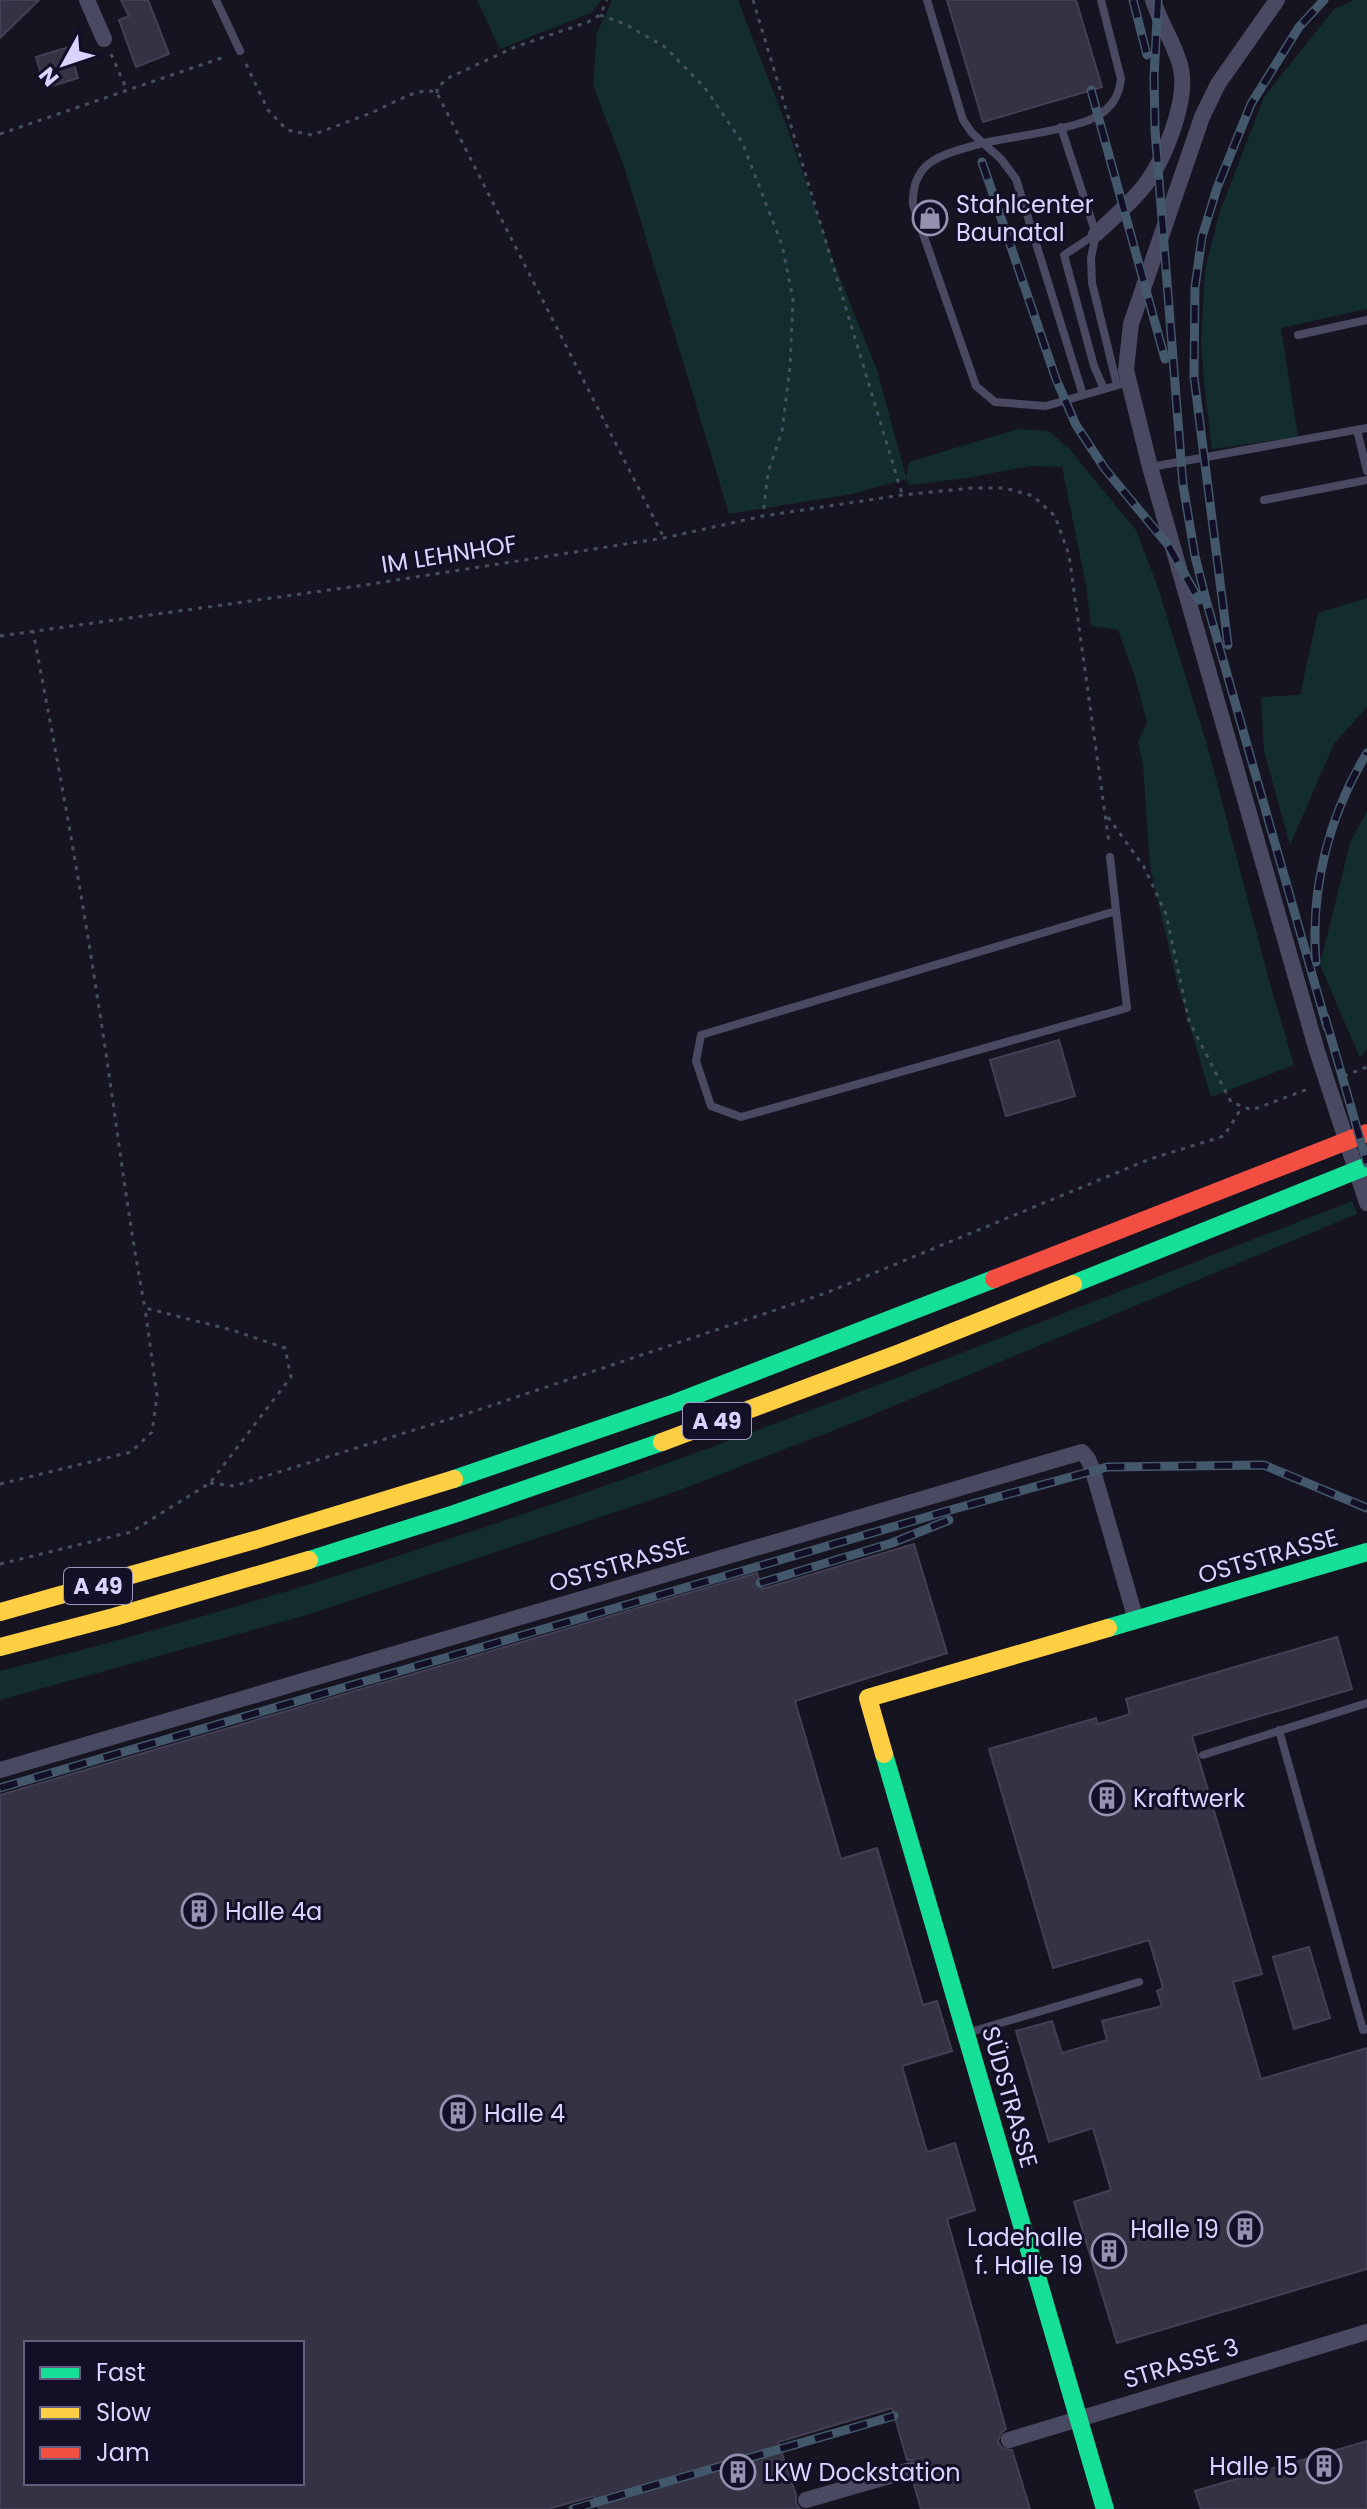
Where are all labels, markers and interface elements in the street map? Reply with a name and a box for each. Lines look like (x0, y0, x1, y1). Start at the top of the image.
north arrow (24, 24, 104, 104)
text: N (32, 60, 66, 93)
place label: Stahlcenter Baunatal (956, 188, 1094, 249)
shop icon: Stahlcenter Baunatal (911, 199, 949, 237)
street label: IM LEHNHOF (379, 527, 519, 581)
road number: A 49 (683, 1403, 751, 1439)
street label: OSTSTRASSE (1194, 1520, 1342, 1592)
street label: OSTSTRASSE (545, 1528, 693, 1600)
road number: A 49 (64, 1568, 132, 1604)
building icon: Kraftwerk (1088, 1779, 1126, 1817)
place label: Kraftwerk (1133, 1782, 1246, 1815)
building icon: Halle 4a (180, 1892, 218, 1930)
place label: Halle 4a (225, 1895, 322, 1928)
street label: SÜDSTRASSE (974, 2022, 1046, 2172)
building icon: Halle 4 (439, 2094, 477, 2132)
place label: Halle 4 (484, 2097, 565, 2130)
building icon: Halle 19 (1226, 2210, 1264, 2248)
place label: Halle 19 (1130, 2213, 1219, 2246)
place label: Ladehalle f. Halle 19 (967, 2221, 1083, 2282)
building icon: Ladehalle f. Halle 19 (1090, 2232, 1128, 2270)
street label: STRASSE 3 (1119, 2330, 1243, 2396)
legend (24, 2341, 304, 2485)
text: Fast (96, 2356, 146, 2389)
text: Slow (96, 2396, 151, 2429)
text: Jam (96, 2436, 150, 2469)
building icon: Halle 15 (1305, 2447, 1343, 2485)
place label: Halle 15 (1209, 2450, 1298, 2483)
building icon: LKW Dockstation (719, 2453, 757, 2491)
place label: LKW Dockstation (764, 2456, 961, 2489)

